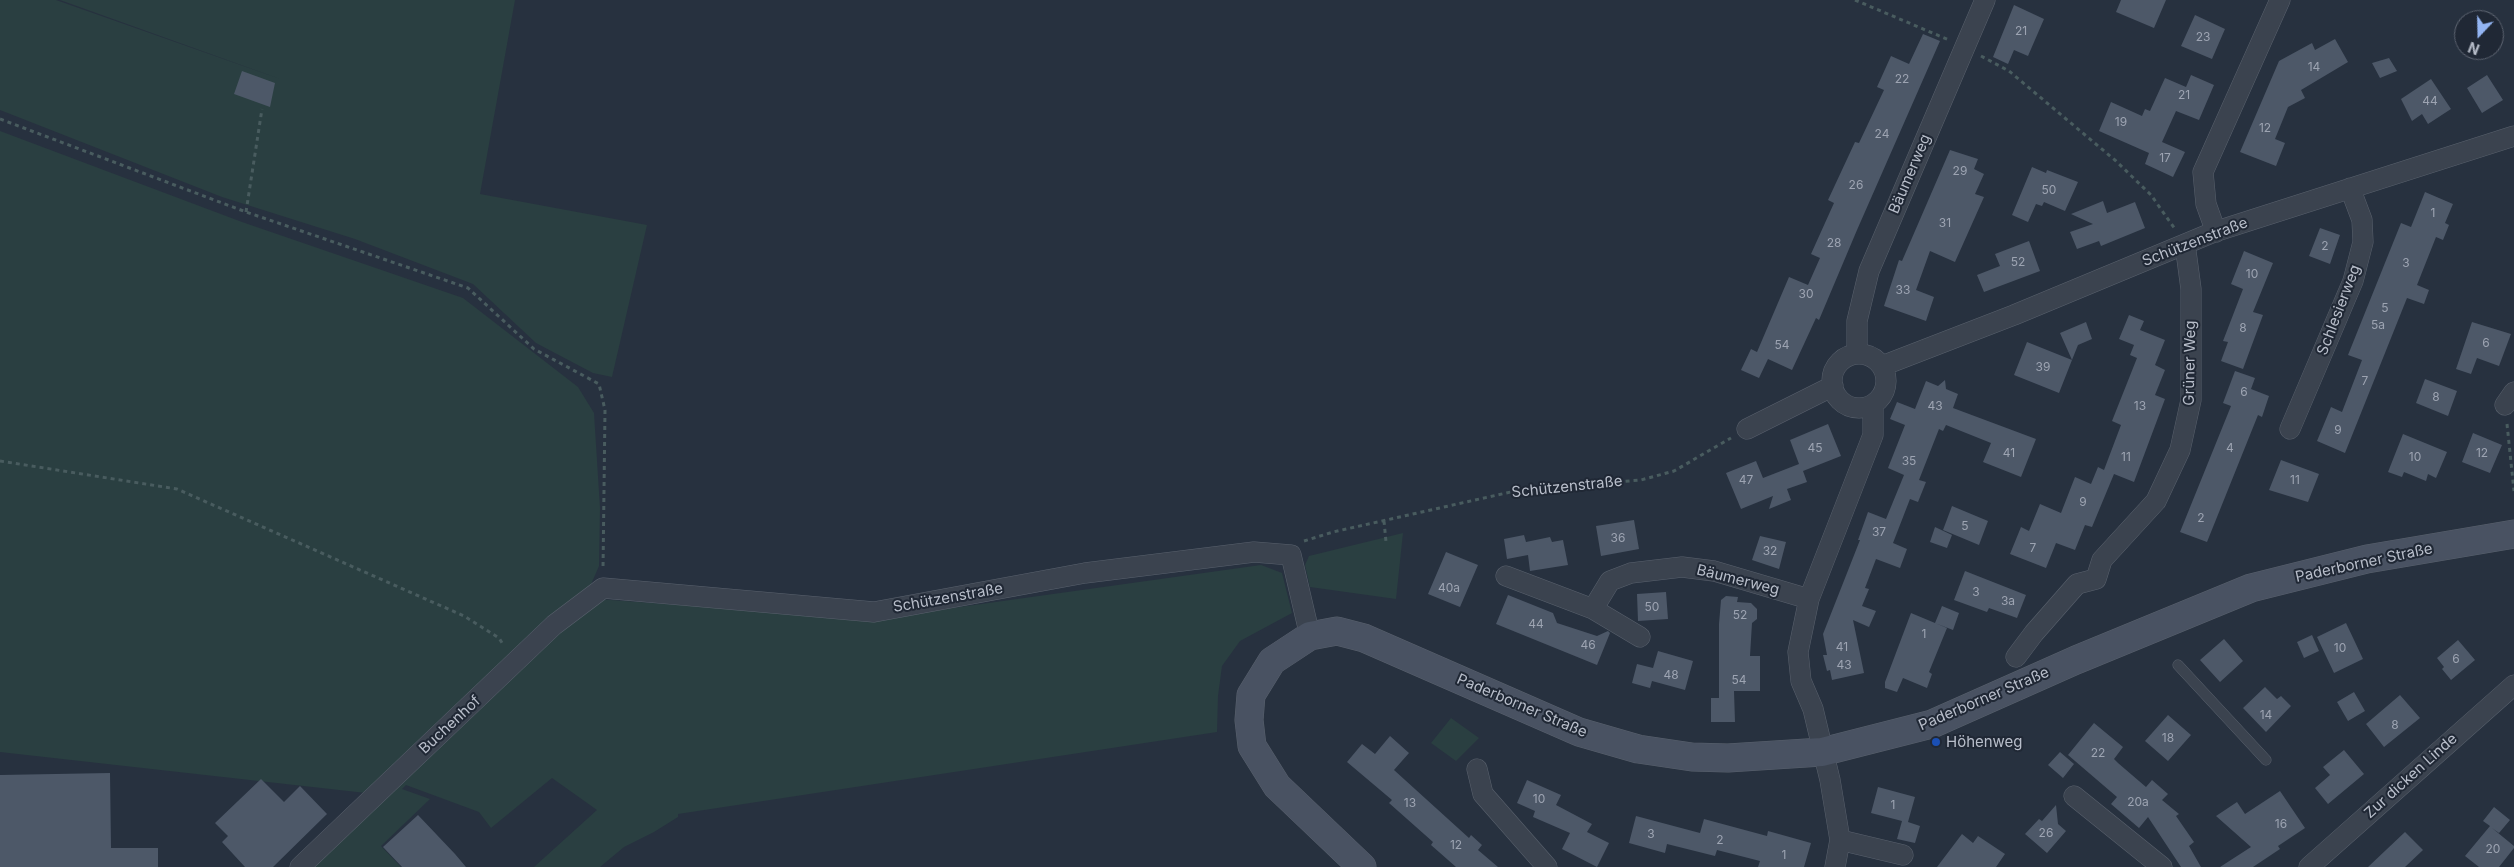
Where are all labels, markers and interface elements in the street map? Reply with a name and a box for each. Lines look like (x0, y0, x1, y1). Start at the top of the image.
north arrow (2454, 10, 2504, 60)
house number: 21 (2015, 24, 2027, 38)
house number: 23 (2196, 30, 2210, 44)
text: N (2466, 39, 2482, 58)
house number: 14 (2308, 60, 2320, 74)
house number: 22 (1895, 72, 1909, 86)
house number: 21 (2178, 88, 2190, 102)
house number: 44 (2422, 94, 2438, 108)
house number: 19 (2115, 115, 2127, 129)
house number: 12 (2259, 121, 2271, 135)
house number: 24 (1875, 127, 1889, 141)
street label: Bäumerweg (1885, 131, 1935, 217)
house number: 17 (2159, 151, 2171, 165)
house number: 29 (1953, 164, 1967, 178)
house number: 26 (1849, 178, 1863, 192)
house number: 50 (2042, 183, 2056, 197)
house number: 1 (2431, 206, 2435, 220)
street label: Schützenstraße (2140, 214, 2250, 270)
house number: 31 (1939, 216, 1951, 230)
house number: 28 (1827, 236, 1841, 250)
house number: 2 (2321, 239, 2329, 253)
house number: 52 (2011, 255, 2025, 269)
house number: 3 (2402, 256, 2410, 270)
street label: Schlesierweg (2313, 262, 2365, 358)
house number: 10 (2246, 267, 2258, 281)
house number: 33 (1896, 283, 1910, 297)
house number: 30 (1799, 287, 1813, 301)
house number: 5 (2381, 301, 2389, 315)
house number: 5a (2371, 318, 2385, 332)
street label: Grüner Weg (2180, 320, 2200, 406)
house number: 8 (2239, 321, 2247, 335)
house number: 6 (2482, 336, 2490, 350)
house number: 54 (1774, 338, 1790, 352)
house number: 39 (2036, 360, 2050, 374)
house number: 7 (2362, 374, 2368, 388)
house number: 6 (2240, 385, 2248, 399)
house number: 8 (2432, 390, 2440, 404)
house number: 43 (1927, 399, 1943, 413)
house number: 13 (2134, 399, 2146, 413)
house number: 9 (2334, 423, 2342, 437)
house number: 45 (1807, 441, 1823, 455)
house number: 4 (2226, 441, 2234, 455)
house number: 41 (2003, 446, 2015, 460)
house number: 12 (2476, 446, 2488, 460)
house number: 11 (2121, 450, 2131, 464)
house number: 10 (2409, 450, 2421, 464)
house number: 35 (1902, 454, 1916, 468)
street label: Schützenstraße (1511, 472, 1623, 502)
house number: 47 (1739, 473, 1753, 487)
house number: 11 (2290, 473, 2300, 487)
house number: 9 (2079, 495, 2087, 509)
house number: 2 (2197, 511, 2205, 525)
house number: 5 (1961, 519, 1969, 533)
house number: 37 (1872, 525, 1886, 539)
house number: 36 (1611, 531, 1625, 545)
street label: Paderborner Straße (2294, 540, 2434, 586)
house number: 7 (2030, 541, 2036, 555)
house number: 32 (1763, 544, 1777, 558)
street label: Bäumerweg (1695, 561, 1781, 599)
street label: Schützenstraße (892, 579, 1004, 617)
house number: 40a (1438, 581, 1460, 595)
house number: 3 (1972, 585, 1980, 599)
house number: 3a (2001, 594, 2015, 608)
house number: 50 (1645, 600, 1659, 614)
house number: 52 (1733, 608, 1747, 622)
house number: 44 (1528, 617, 1544, 631)
house number: 1 (1922, 627, 1926, 641)
house number: 46 (1580, 638, 1596, 652)
house number: 41 (1836, 640, 1848, 654)
house number: 10 (2334, 641, 2346, 655)
house number: 6 (2452, 652, 2460, 666)
house number: 43 (1836, 658, 1852, 672)
street label: Paderborner Straße (1916, 663, 2052, 735)
house number: 48 (1663, 668, 1679, 682)
street label: Paderborner Straße (1454, 670, 1590, 742)
house number: 54 (1731, 673, 1747, 687)
street label: Buchenhof (416, 692, 484, 758)
house number: 14 (2260, 708, 2272, 722)
house number: 8 (2391, 718, 2399, 732)
street label: Zur dicken Linde (2361, 730, 2461, 822)
house number: 18 (2162, 731, 2174, 745)
place label: Höhenweg (1946, 733, 2023, 751)
marker: Höhenweg (1930, 736, 1942, 748)
house number: 22 (2091, 746, 2105, 760)
house number: 10 (1533, 792, 1545, 806)
house number: 20a (2127, 795, 2149, 809)
house number: 13 (1404, 796, 1416, 810)
house number: 1 (1891, 798, 1895, 812)
house number: 16 (2275, 817, 2287, 831)
house number: 26 (2039, 826, 2053, 840)
house number: 3 (1647, 827, 1655, 841)
house number: 2 (1716, 833, 1724, 847)
house number: 12 (1450, 838, 1462, 852)
house number: 20 (2486, 842, 2500, 856)
house number: 1 (1782, 848, 1786, 862)

